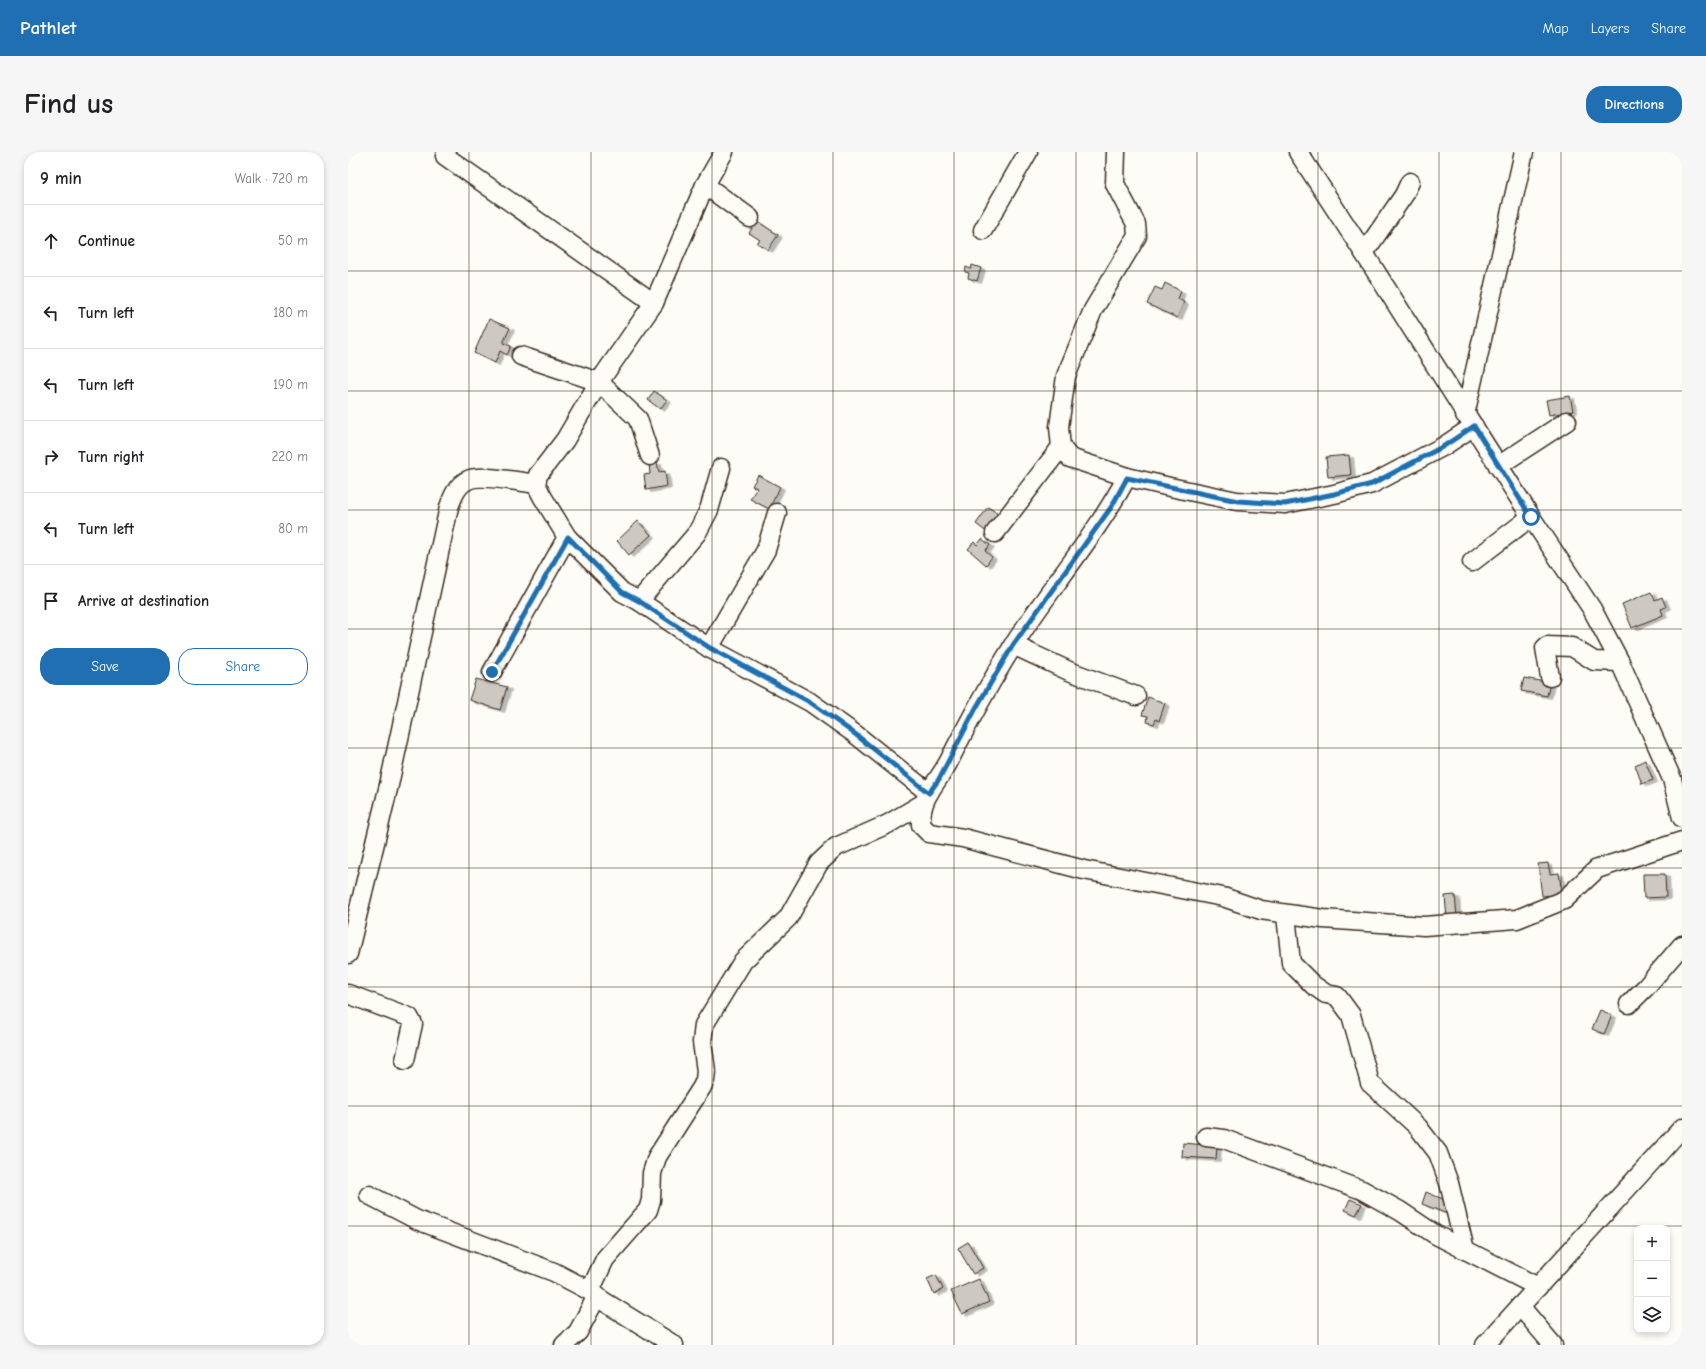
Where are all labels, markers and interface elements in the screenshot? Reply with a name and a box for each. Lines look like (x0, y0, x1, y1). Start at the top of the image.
text: Pathlet (20, 17, 76, 39)
text: Map (1542, 20, 1569, 37)
text: Layers (1591, 20, 1629, 37)
text: Share (1651, 20, 1686, 37)
button: Directions (1586, 86, 1682, 123)
text: Find us (24, 88, 113, 120)
text: 9 min (40, 169, 82, 188)
text: Walk · 720 m (235, 171, 308, 186)
icon: ahead (40, 230, 62, 252)
text: Continue (78, 232, 135, 250)
text: 50 m (278, 233, 308, 248)
icon: left (40, 302, 62, 324)
text: Turn left (78, 304, 134, 322)
text: 180 m (273, 305, 308, 320)
icon: left (40, 374, 62, 396)
text: Turn left (78, 376, 134, 394)
text: 190 m (273, 377, 308, 392)
icon: right (40, 446, 62, 468)
text: Turn right (78, 448, 144, 466)
text: 220 m (271, 449, 308, 464)
route start (1522, 508, 1540, 526)
icon: left (40, 518, 62, 540)
text: Turn left (78, 520, 134, 538)
text: 80 m (278, 521, 308, 536)
icon: arrive (40, 590, 62, 612)
text: Arrive at destination (78, 592, 209, 610)
button: Save (40, 648, 170, 685)
button: Share (178, 648, 308, 685)
route end (483, 663, 501, 681)
map controls (1634, 1225, 1670, 1333)
button: + (1634, 1225, 1670, 1261)
button: − (1634, 1261, 1670, 1297)
button: layers (1634, 1297, 1670, 1333)

